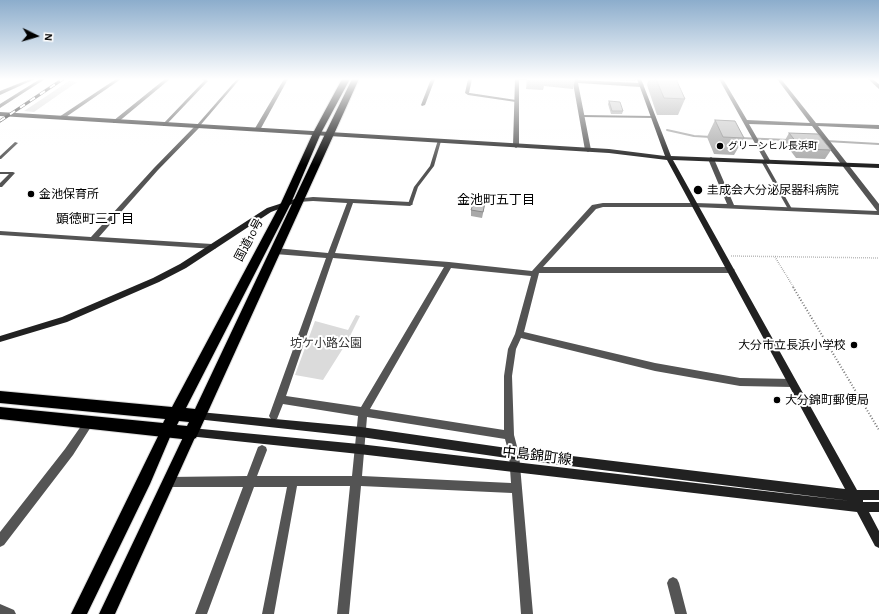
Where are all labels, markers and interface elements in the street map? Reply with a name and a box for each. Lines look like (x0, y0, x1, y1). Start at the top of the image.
north arrow (16, 16, 56, 56)
text: N (43, 33, 54, 41)
place label: グリーンヒル長浜町 (728, 140, 818, 152)
marker: グリーンヒル長浜町 (715, 141, 725, 151)
place label: 圭成会大分泌尿器科病院 (707, 183, 839, 197)
marker: 圭成会大分泌尿器科病院 (692, 184, 704, 196)
place label: 金池保育所 (39, 187, 99, 201)
marker: 金池保育所 (26, 189, 36, 199)
district label: 金池町五丁目 (457, 192, 535, 208)
district label: 顕徳町三丁目 (56, 211, 134, 227)
street label: 国道10号 (232, 216, 266, 264)
park label: 坊ケ小路公園 (290, 336, 362, 350)
place label: 大分市立長浜小学校 (738, 338, 846, 352)
marker: 大分市立長浜小学校 (849, 340, 859, 350)
place label: 大分錦町郵便局 (785, 393, 869, 407)
marker: 大分錦町郵便局 (772, 395, 782, 405)
street label: 中島錦町線 (501, 443, 573, 469)

